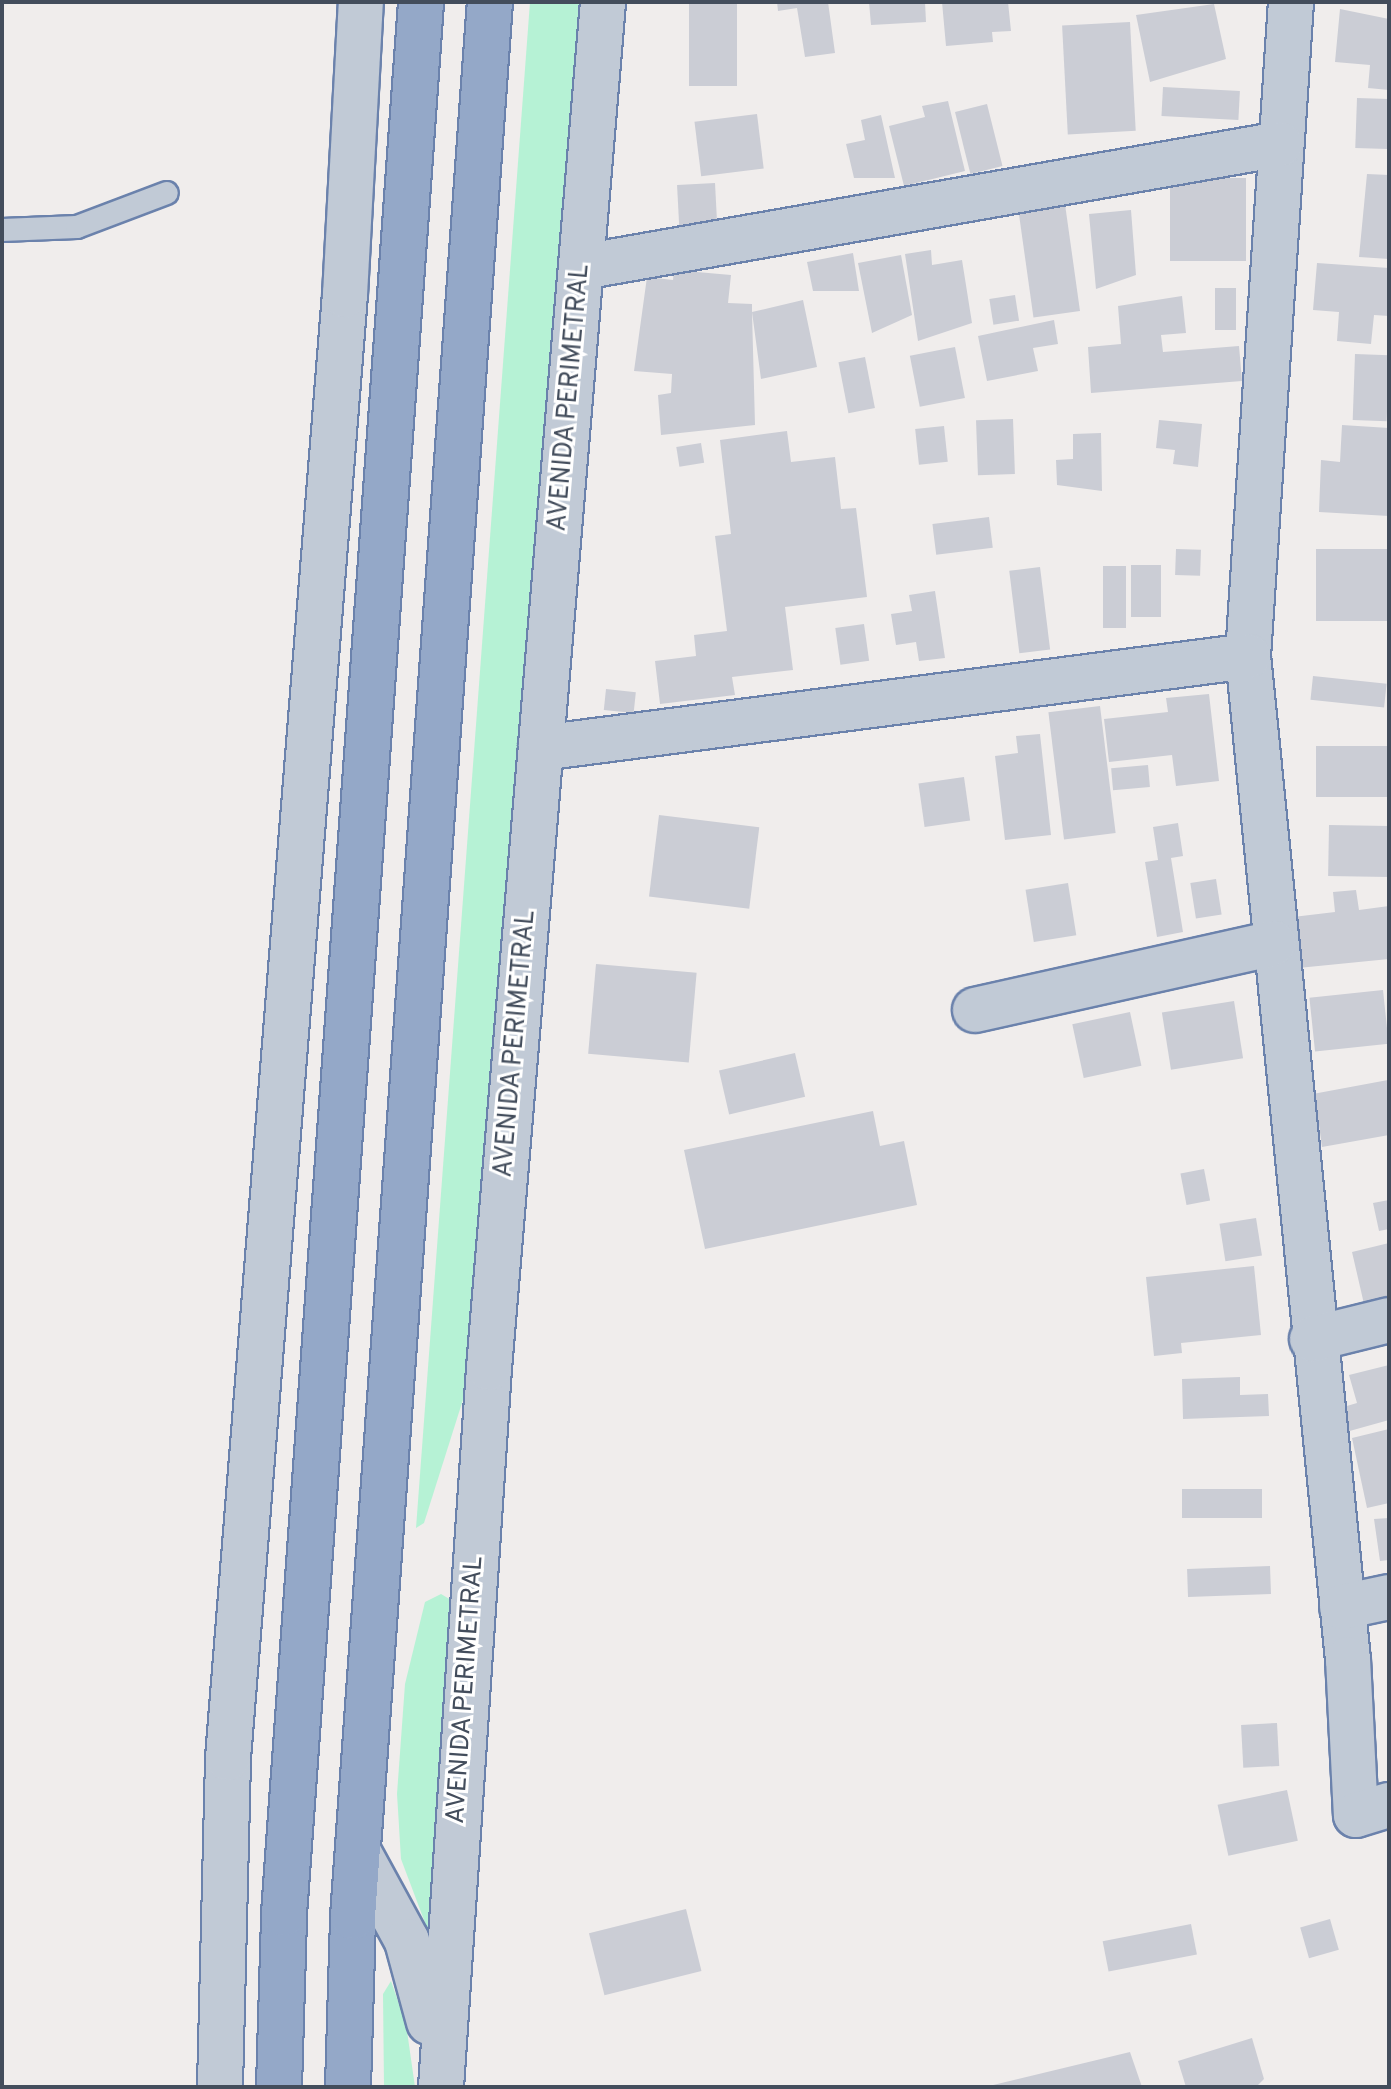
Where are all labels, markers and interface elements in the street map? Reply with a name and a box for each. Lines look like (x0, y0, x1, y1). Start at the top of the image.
street label: AVENIDA PERIMETRAL (543, 263, 597, 533)
street label: AVENIDA PERIMETRAL (489, 909, 543, 1179)
street label: AVENIDA PERIMETRAL (441, 1555, 491, 1825)

